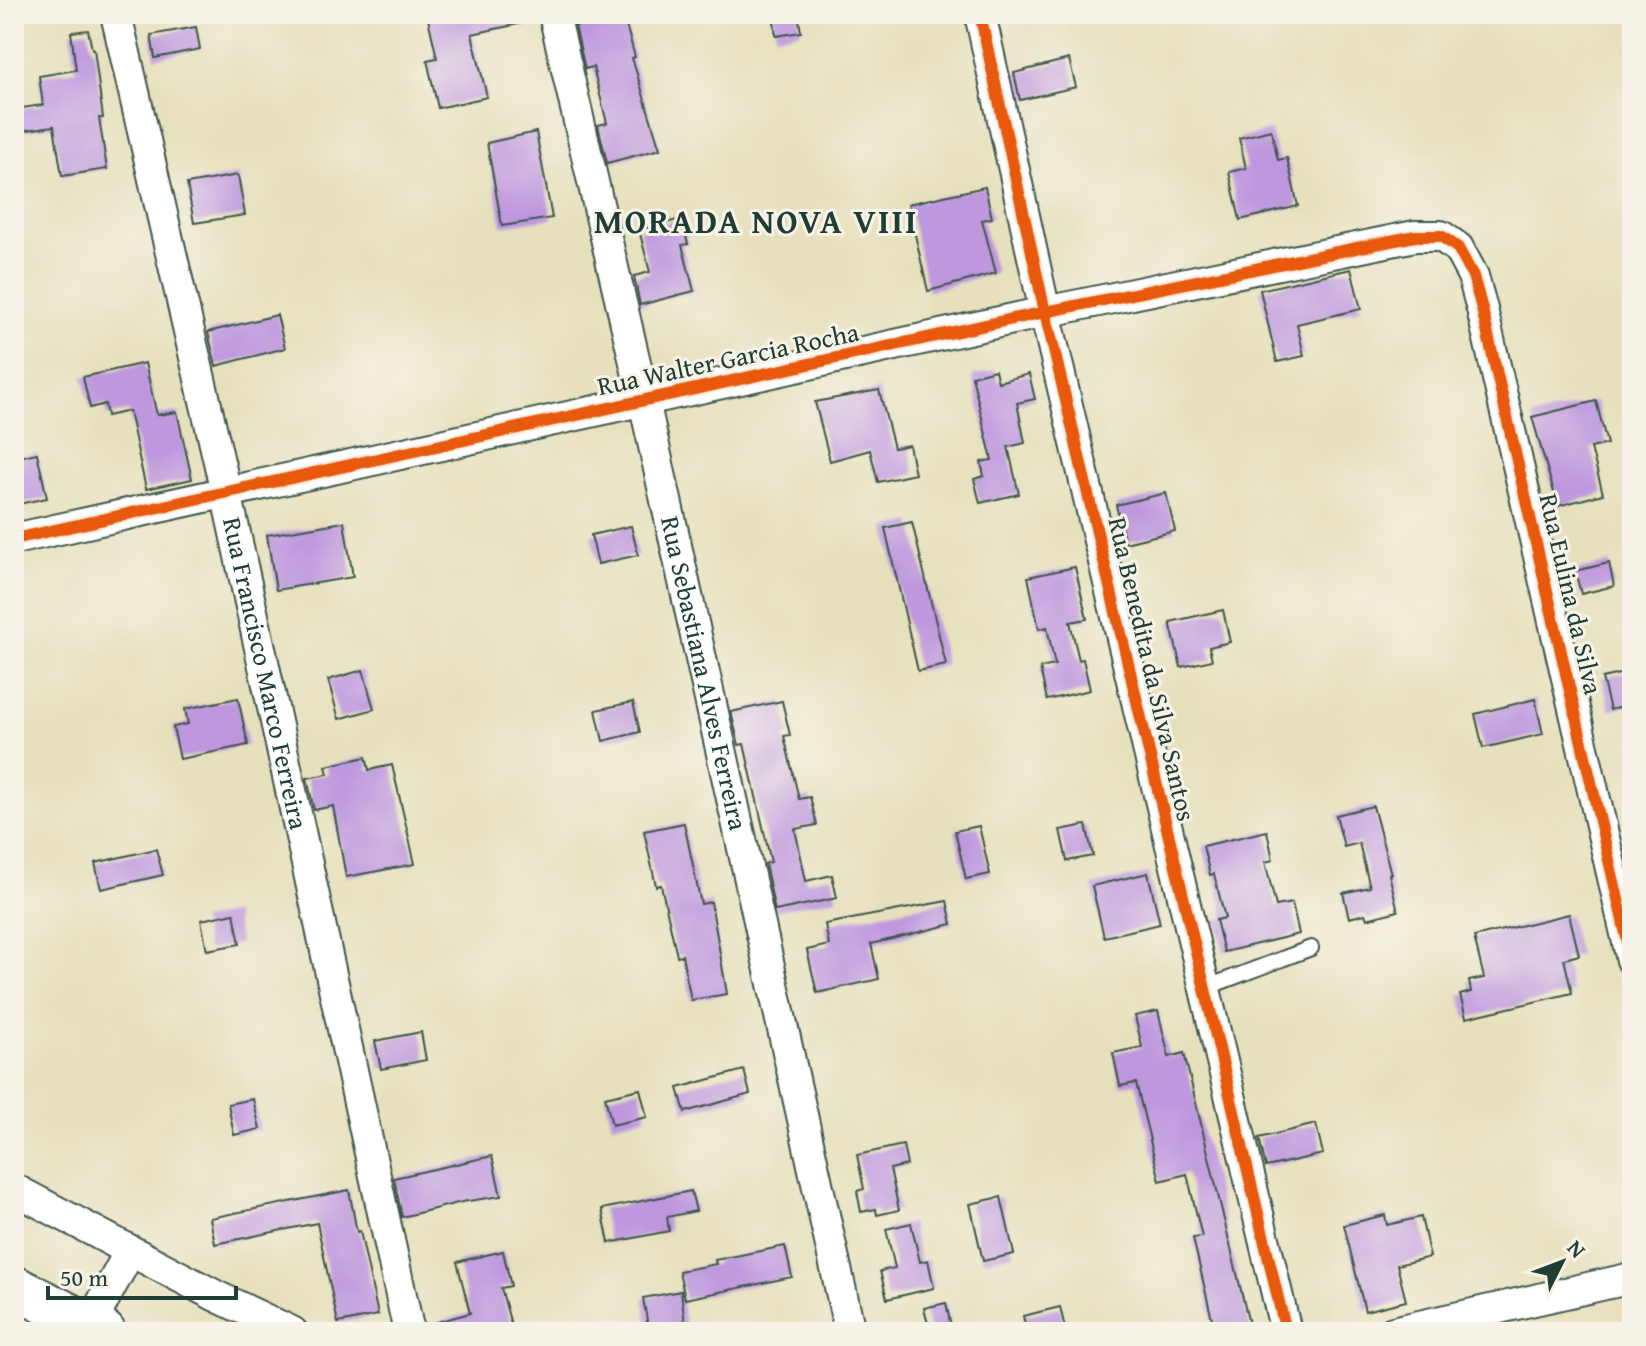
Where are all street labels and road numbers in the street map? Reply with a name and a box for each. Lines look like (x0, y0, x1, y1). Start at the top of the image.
street label: Rua Walter Garcia Rocha (593, 312, 863, 405)
street label: Rua Eulina da Silva (1529, 489, 1614, 699)
street label: Rua Sebastiana Alves Ferreira (651, 512, 758, 834)
street label: Rua Francisco Marco Ferreira (213, 513, 319, 834)
street label: Rua Benedita da Silva Santos (1098, 513, 1206, 825)

